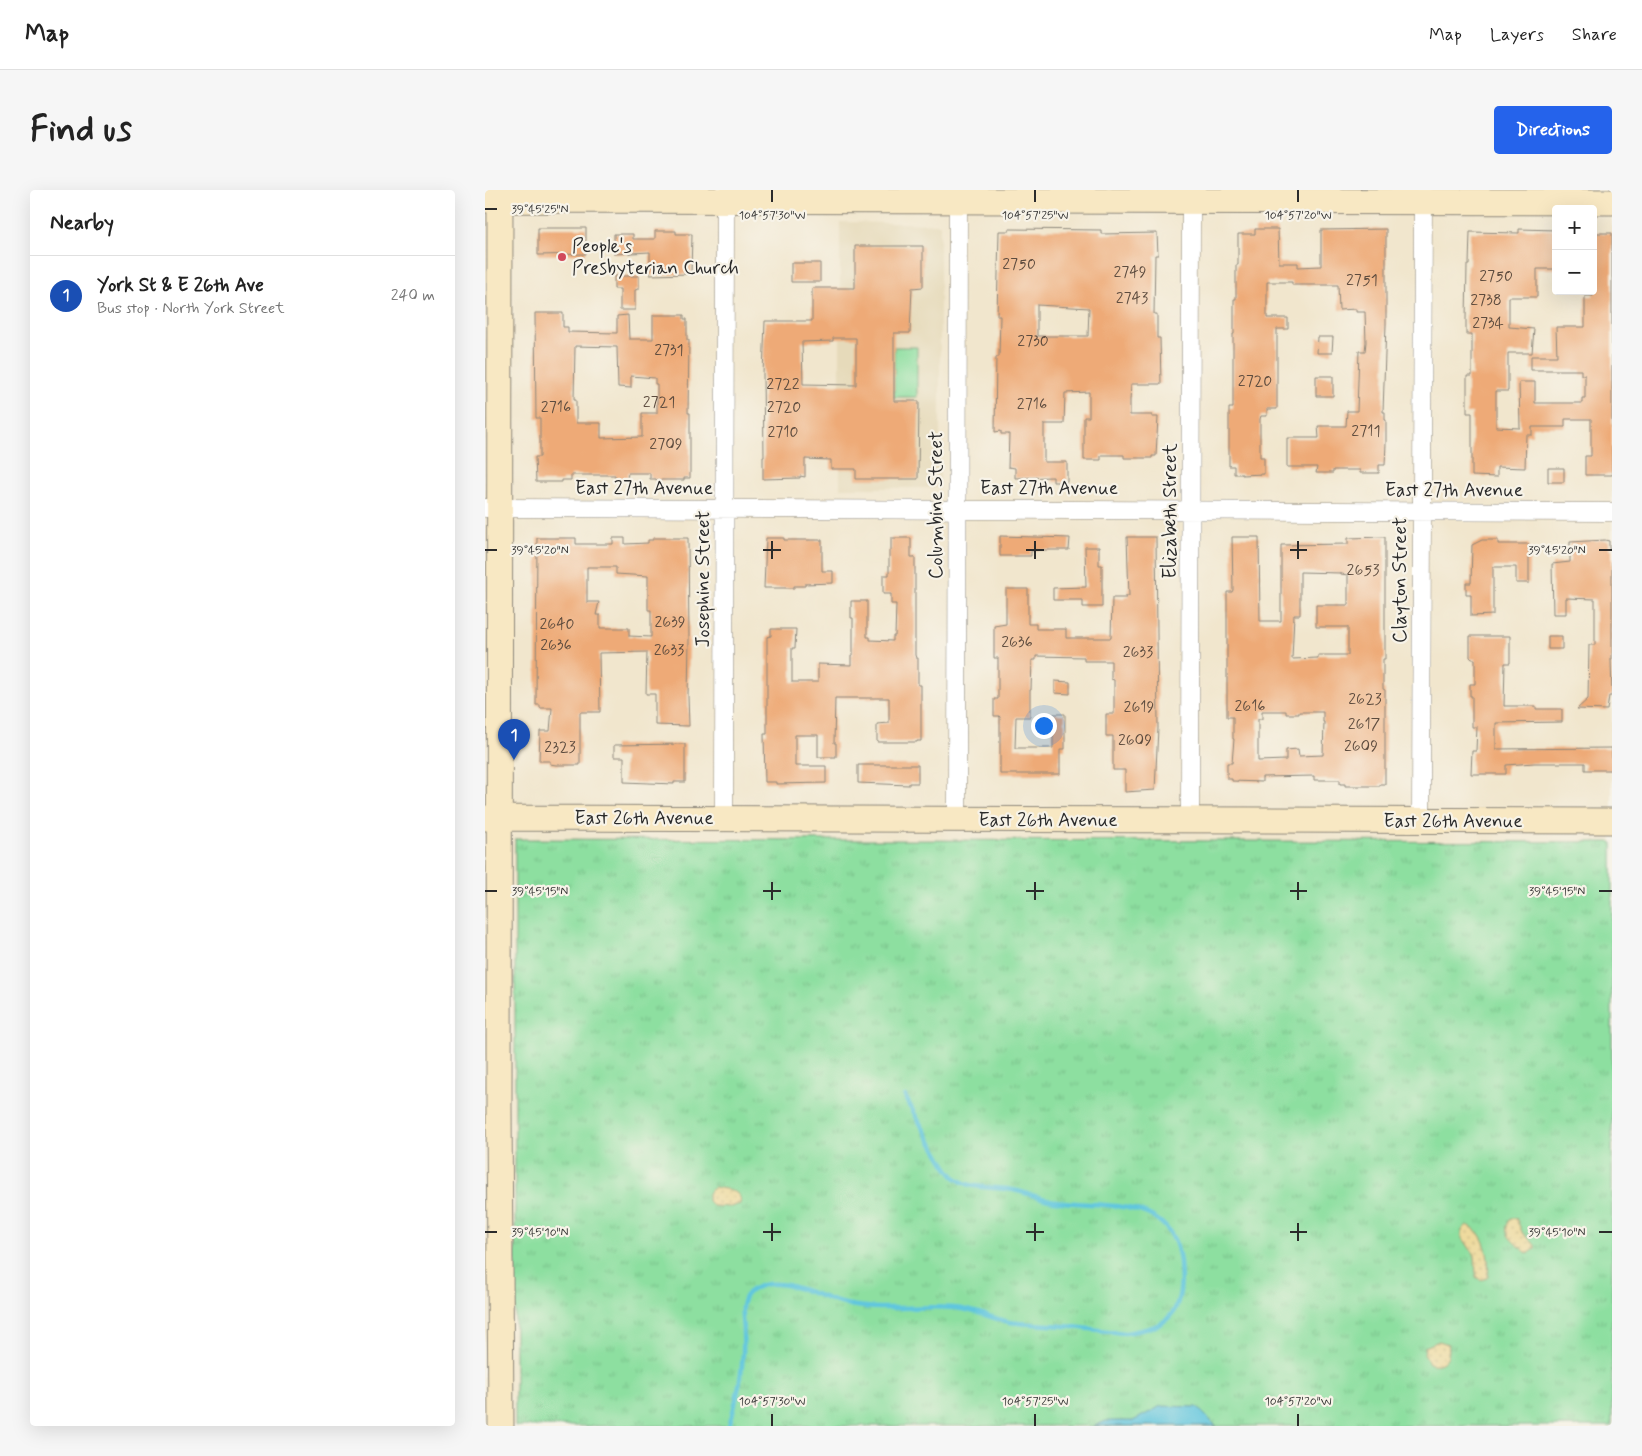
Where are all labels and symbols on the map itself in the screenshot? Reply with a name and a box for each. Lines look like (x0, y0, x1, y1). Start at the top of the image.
text: 39°45'25"N (511, 202, 569, 218)
text: 104°57'30"W (739, 208, 805, 224)
text: 104°57'25"W (1002, 208, 1068, 224)
text: 104°57'20"W (1264, 208, 1332, 224)
place label: People's Presbyterian Church (572, 234, 739, 281)
marker: People's Presbyterian Church (556, 251, 568, 263)
house number: 2750 (1002, 254, 1036, 275)
house number: 2749 (1113, 262, 1147, 283)
house number: 2750 (1479, 266, 1513, 287)
house number: 2751 (1346, 270, 1378, 291)
house number: 2743 (1116, 288, 1148, 309)
house number: 2738 (1470, 290, 1502, 311)
house number: 2734 (1472, 313, 1504, 334)
house number: 2730 (1017, 331, 1049, 352)
house number: 2731 (654, 340, 684, 361)
house number: 2720 (1238, 371, 1272, 392)
house number: 2722 (766, 374, 800, 395)
house number: 2721 (643, 392, 675, 413)
house number: 2716 (1017, 394, 1047, 415)
house number: 2716 (541, 397, 571, 418)
house number: 2720 (767, 397, 801, 418)
house number: 2711 (1351, 421, 1381, 442)
house number: 2710 (767, 422, 799, 443)
street label: Columbine Street (924, 431, 949, 579)
house number: 2709 (649, 434, 683, 455)
street label: Elizabeth Street (1158, 443, 1183, 579)
street label: East 27th Avenue (575, 476, 713, 501)
street label: East 27th Avenue (980, 476, 1118, 501)
street label: East 27th Avenue (1385, 478, 1523, 503)
street label: Josephine Street (691, 510, 716, 648)
street label: Clayton Street (1388, 517, 1413, 643)
text: 39°45'20"N (511, 543, 569, 559)
text: 39°45'20"N (1528, 543, 1586, 559)
house number: 2653 (1347, 560, 1379, 581)
house number: 2639 (654, 612, 686, 633)
house number: 2640 (539, 614, 575, 635)
house number: 2636 (1001, 632, 1033, 653)
house number: 2636 (540, 635, 572, 656)
house number: 2633 (654, 640, 684, 661)
house number: 2633 (1123, 642, 1153, 663)
house number: 2623 (1348, 689, 1382, 710)
house number: 2616 (1234, 696, 1266, 717)
house number: 2619 (1124, 697, 1155, 718)
your location (1031, 713, 1057, 739)
house number: 2617 (1348, 714, 1381, 735)
pin: 1 (498, 719, 530, 760)
house number: 2609 (1118, 730, 1152, 751)
house number: 2609 (1344, 736, 1378, 757)
house number: 2323 (544, 737, 576, 758)
street label: East 26th Avenue (574, 806, 714, 831)
street label: East 26th Avenue (978, 808, 1118, 833)
street label: East 26th Avenue (1383, 809, 1523, 834)
text: 39°45'15"N (512, 884, 568, 900)
text: 39°45'15"N (1529, 884, 1585, 900)
text: 39°45'10"N (511, 1225, 569, 1241)
text: 39°45'10"N (1528, 1225, 1586, 1241)
text: 104°57'30"W (739, 1394, 805, 1410)
text: 104°57'25"W (1002, 1394, 1068, 1410)
text: 104°57'20"W (1264, 1394, 1332, 1410)

